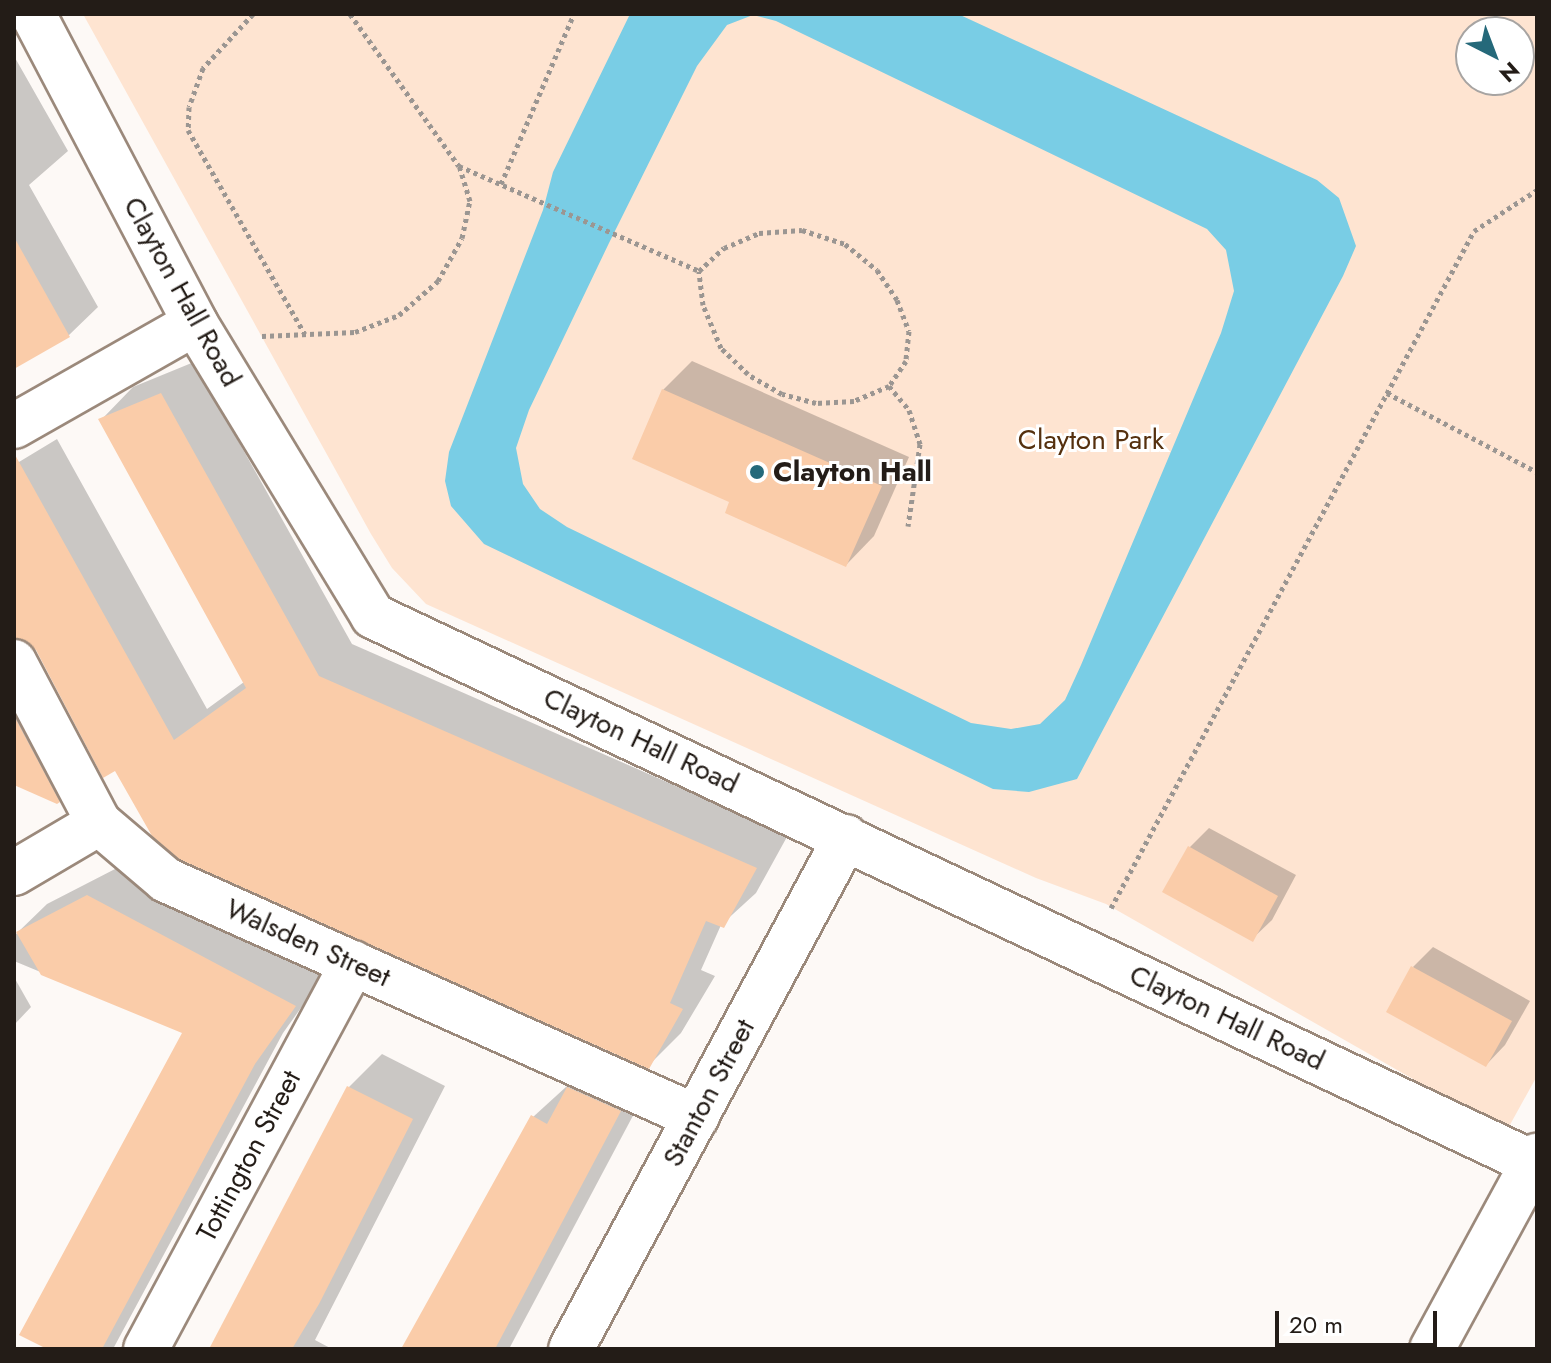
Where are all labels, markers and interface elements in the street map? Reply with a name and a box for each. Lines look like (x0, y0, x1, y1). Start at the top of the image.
north arrow (1455, 16, 1535, 96)
text: N (1493, 55, 1527, 90)
street label: Clayton Hall Road (116, 191, 248, 393)
park label: Clayton Park (1018, 423, 1164, 457)
place label: Clayton Hall (773, 455, 932, 489)
marker: Clayton Hall (748, 463, 766, 481)
street label: Clayton Hall Road (538, 681, 744, 801)
street label: Walsden Street (221, 892, 395, 994)
street label: Clayton Hall Road (1124, 958, 1330, 1078)
street label: Stanton Street (656, 1014, 762, 1172)
street label: Tottington Street (190, 1065, 308, 1247)
scale bar (1279, 1295, 1441, 1345)
text: 20 m (1289, 1307, 1343, 1342)

